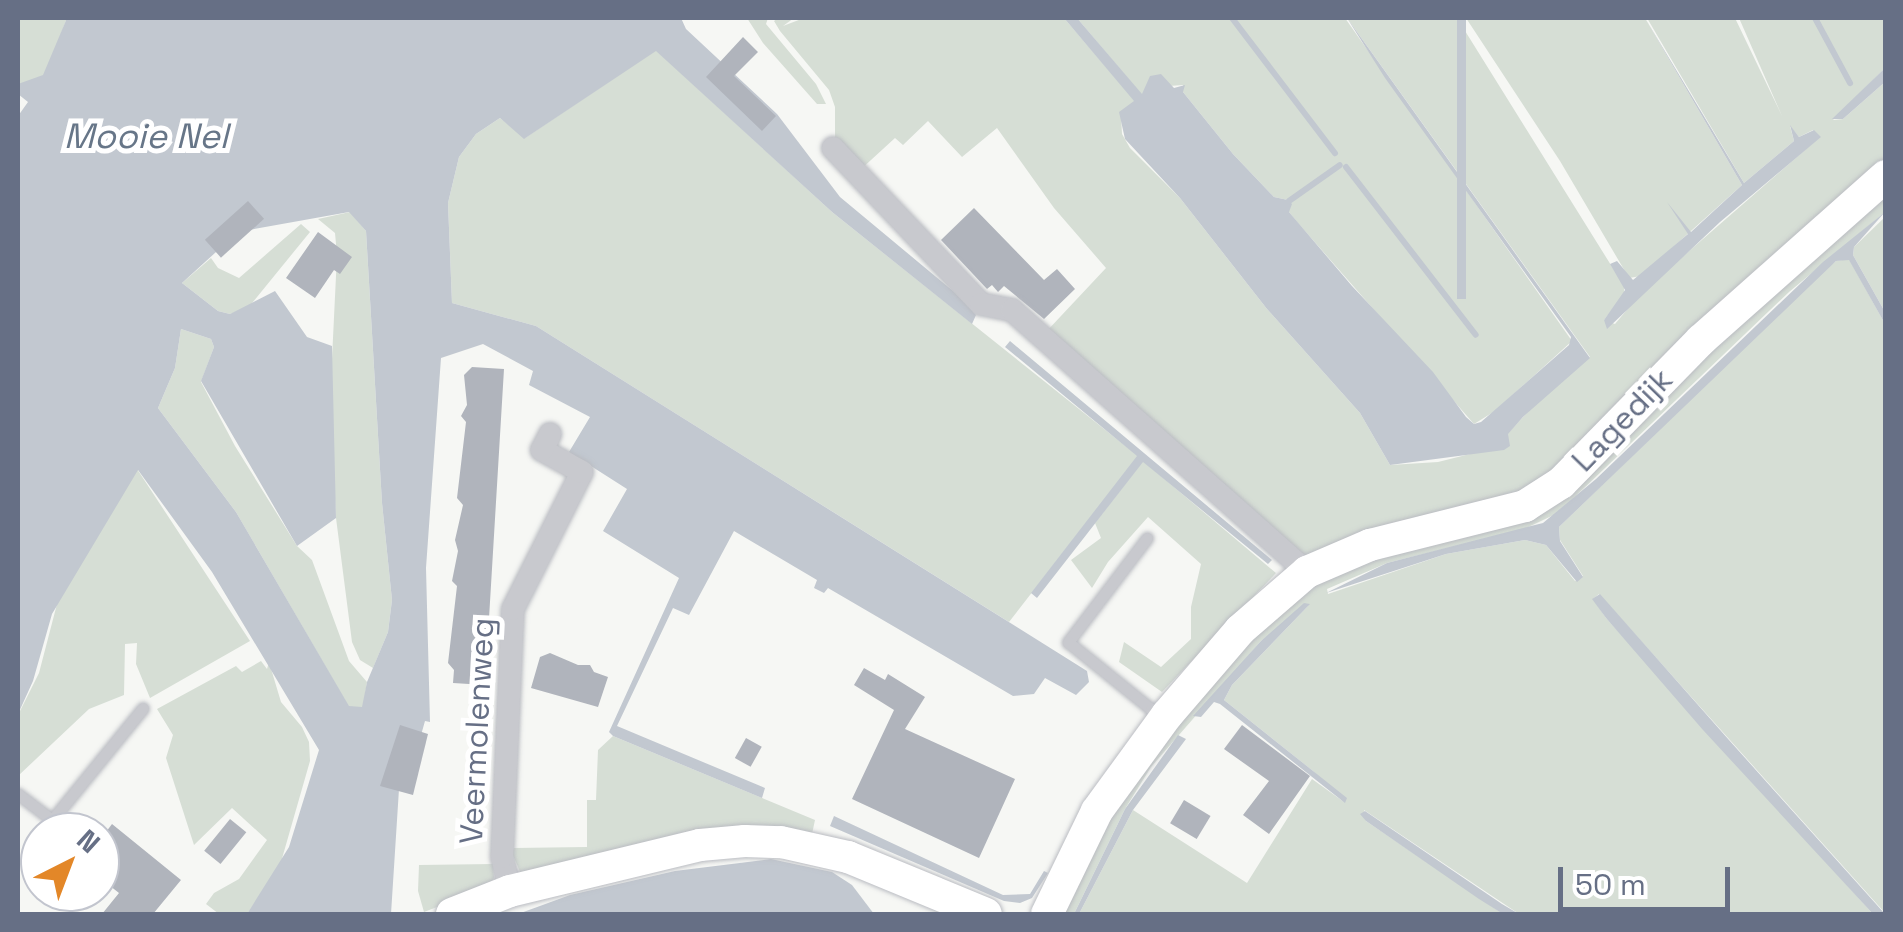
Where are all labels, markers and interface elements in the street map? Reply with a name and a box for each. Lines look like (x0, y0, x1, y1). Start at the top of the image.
water label: Mooie Nel (64, 115, 228, 157)
street label: Lagedijk (1564, 360, 1680, 480)
street label: Veermolenweg (452, 617, 502, 845)
north arrow (20, 812, 120, 912)
text: N (70, 822, 108, 861)
scale bar (1563, 847, 1736, 909)
text: 50 m (1575, 865, 1646, 904)

